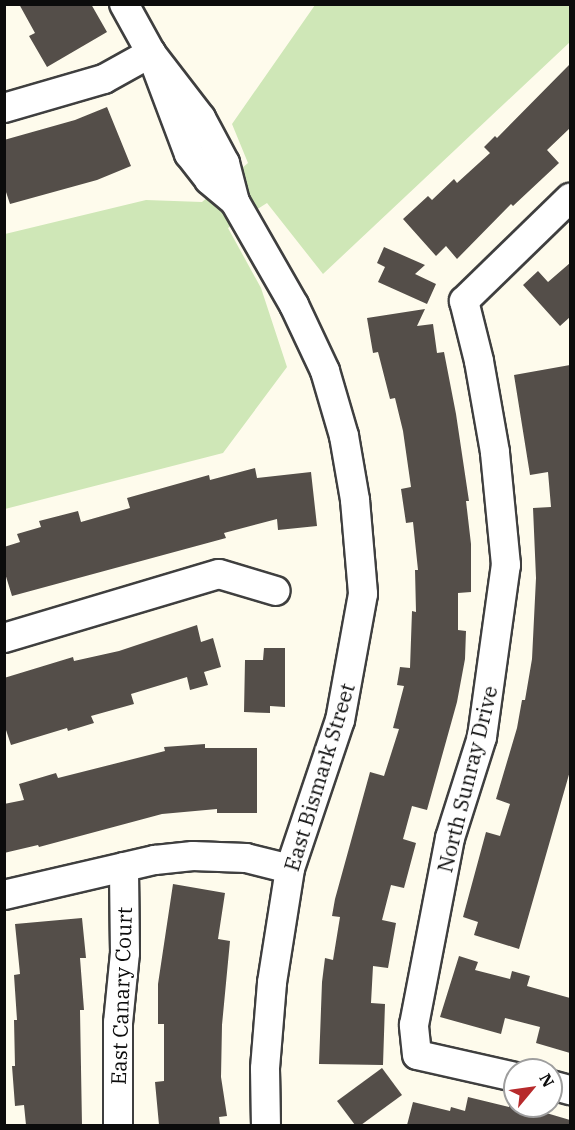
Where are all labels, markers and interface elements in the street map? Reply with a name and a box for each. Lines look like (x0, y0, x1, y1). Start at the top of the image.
street label: East Bismark Street (278, 680, 360, 874)
street label: North Sunray Drive (432, 683, 502, 875)
street label: East Canary Court (105, 906, 137, 1086)
north arrow (503, 1058, 563, 1118)
text: N (535, 1070, 559, 1091)

